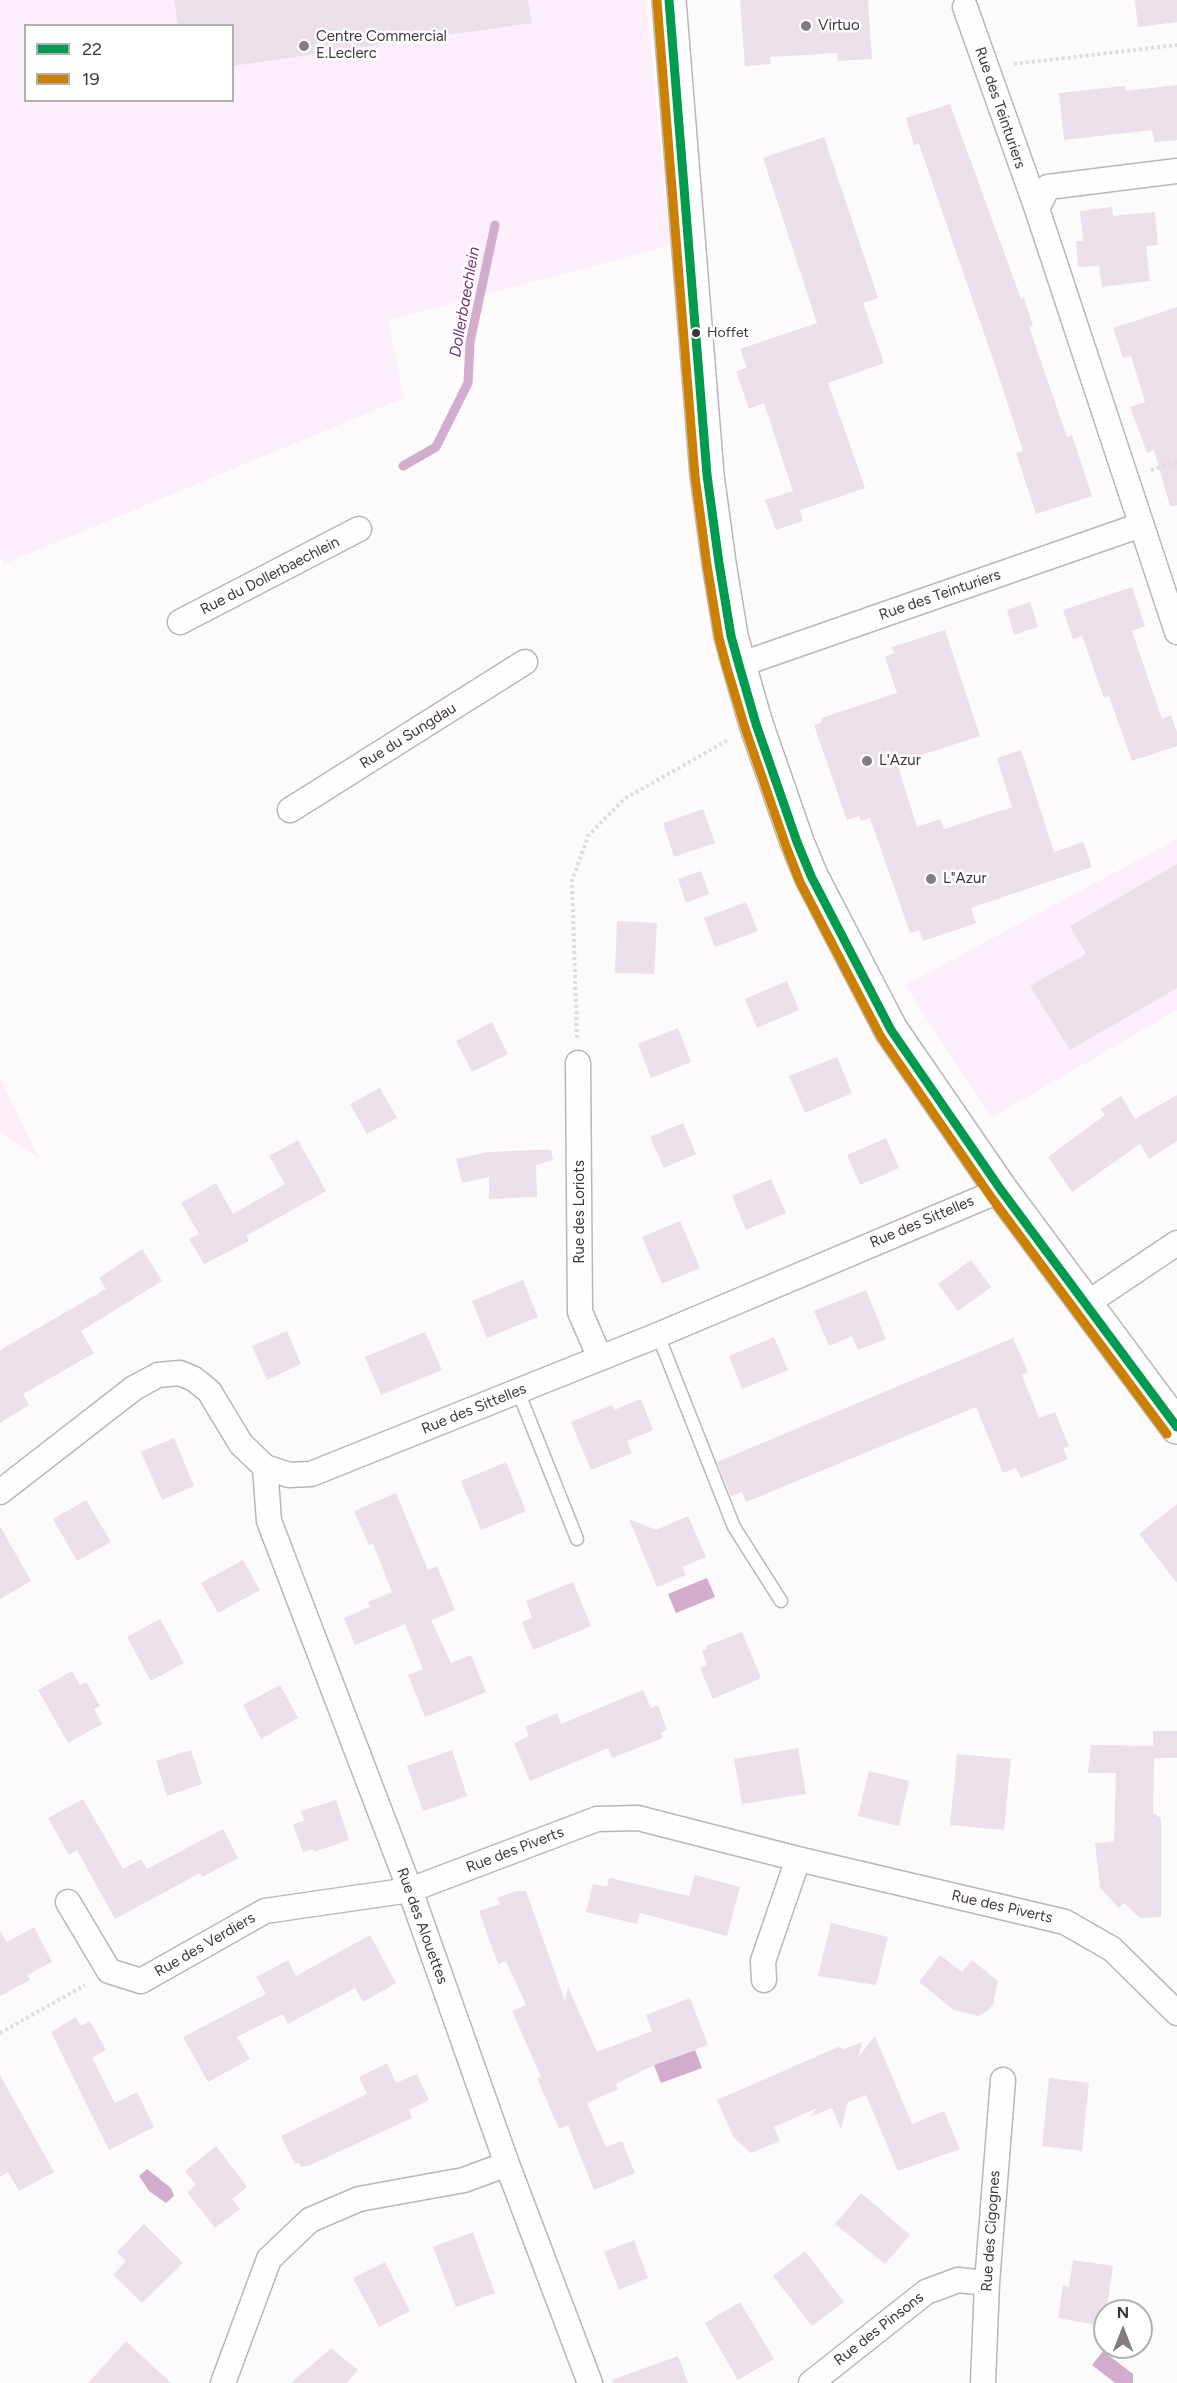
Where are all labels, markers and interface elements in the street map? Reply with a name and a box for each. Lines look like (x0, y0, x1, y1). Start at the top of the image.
place label: Virtuo (818, 17, 860, 35)
marker: Virtuo (799, 19, 813, 33)
legend (24, 24, 234, 102)
place label: Centre Commercial E.Leclerc (316, 28, 447, 63)
text: 22 (82, 38, 102, 60)
marker: Centre Commercial E.Leclerc (297, 39, 311, 53)
street label: Rue des Teinturiers (971, 45, 1029, 171)
text: 19 (82, 68, 100, 90)
water label: Dollerbaechlein (446, 245, 484, 359)
place label: Hoffet (707, 325, 749, 341)
marker: Hoffet (690, 327, 702, 339)
street label: Rue du Dollerbaechlein (197, 533, 343, 619)
street label: Rue des Teinturiers (877, 566, 1003, 624)
street label: Rue du Sungdau (357, 699, 459, 773)
place label: L'Azur (879, 752, 921, 770)
marker: L'Azur (860, 754, 874, 768)
place label: L"Azur (943, 870, 987, 888)
marker: L"Azur (924, 872, 938, 886)
street label: Rue des Loriots (571, 1160, 589, 1264)
street label: Rue des Sittelles (867, 1192, 977, 1252)
street label: Rue des Sittelles (419, 1380, 529, 1438)
street label: Rue des Piverts (464, 1823, 566, 1877)
street label: Rue des Alouettes (393, 1865, 451, 1987)
street label: Rue des Piverts (950, 1887, 1054, 1927)
street label: Rue des Verdiers (152, 1909, 258, 1981)
street label: Rue des Cigognes (978, 2170, 1004, 2292)
street label: Rue des Pinsons (831, 2288, 927, 2370)
north arrow (1093, 2299, 1153, 2359)
text: N (1117, 2303, 1129, 2322)

